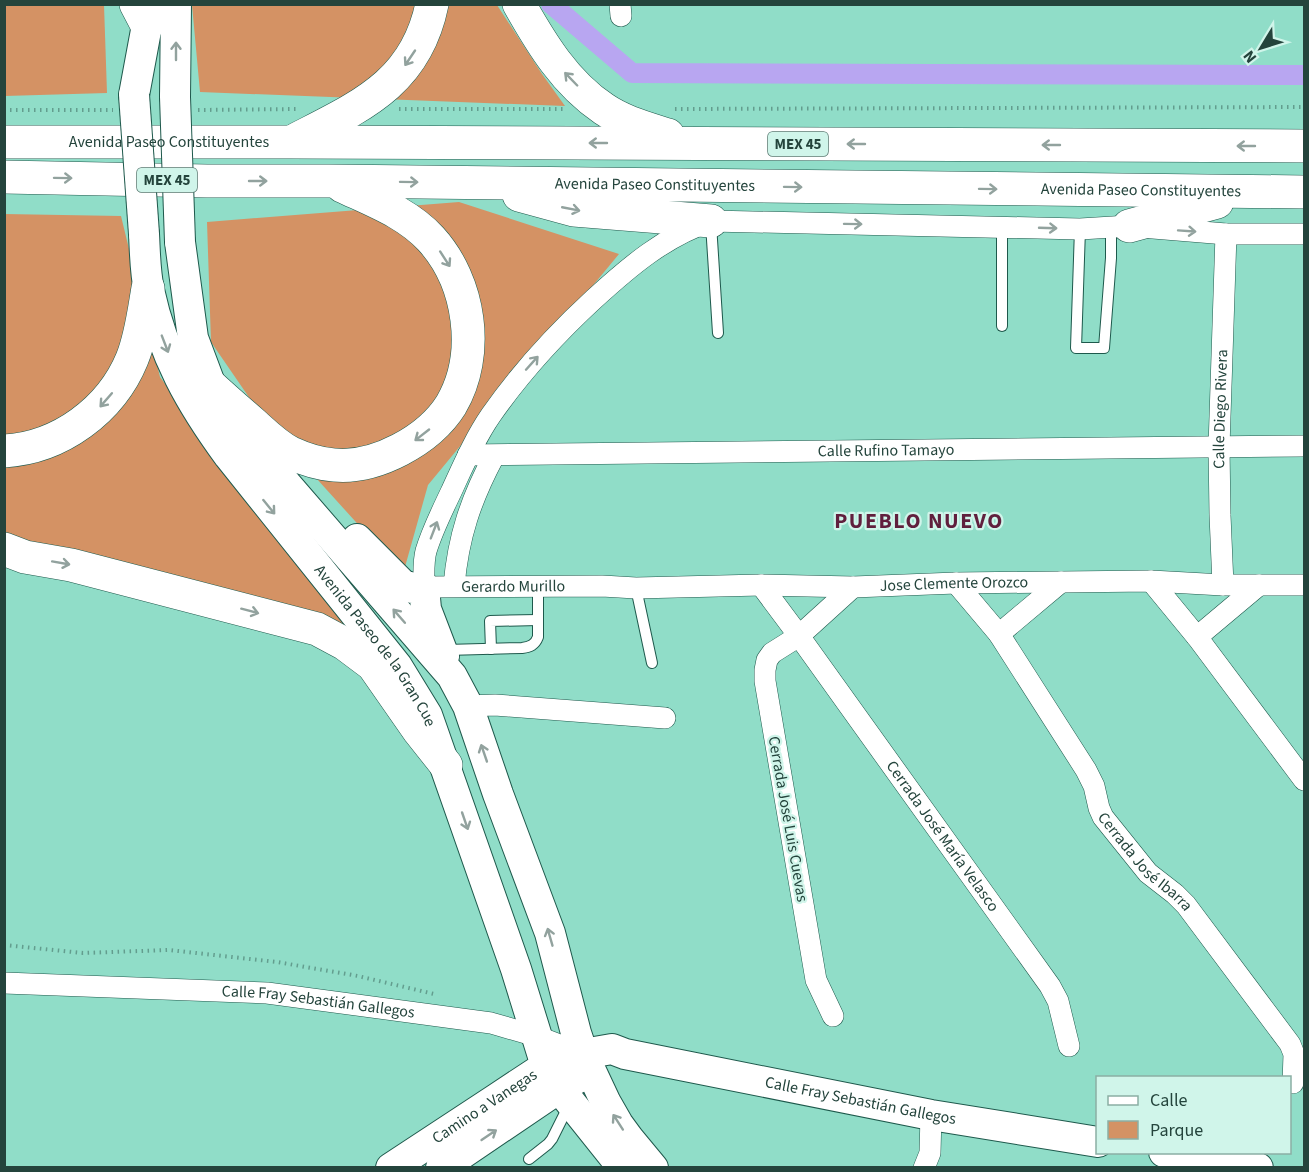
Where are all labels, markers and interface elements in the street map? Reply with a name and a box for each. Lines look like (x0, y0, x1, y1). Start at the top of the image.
north arrow (1231, 18, 1291, 78)
one-way arrow (170, 41, 182, 61)
text: N (1238, 46, 1262, 68)
one-way arrow (404, 49, 416, 66)
one-way arrow (564, 72, 579, 87)
street label: Avenida Paseo Constituyentes (69, 131, 269, 153)
road number: MEX 45 (768, 132, 828, 156)
one-way arrow (589, 137, 609, 149)
one-way arrow (847, 138, 867, 150)
one-way arrow (1042, 139, 1062, 151)
one-way arrow (1237, 140, 1257, 152)
road number: MEX 45 (137, 168, 197, 192)
one-way arrow (52, 172, 72, 184)
street label: Avenida Paseo Constituyentes (555, 173, 755, 197)
one-way arrow (247, 175, 267, 187)
one-way arrow (398, 176, 418, 188)
street label: Avenida Paseo Constituyentes (1041, 178, 1241, 202)
one-way arrow (782, 181, 802, 193)
one-way arrow (977, 183, 997, 195)
one-way arrow (561, 203, 581, 214)
one-way arrow (843, 218, 863, 229)
one-way arrow (1038, 223, 1058, 234)
one-way arrow (1177, 226, 1197, 237)
one-way arrow (440, 250, 452, 267)
one-way arrow (160, 334, 171, 352)
street label: Calle Diego Rivera (1208, 349, 1233, 469)
one-way arrow (525, 356, 539, 371)
one-way arrow (100, 391, 114, 407)
one-way arrow (414, 428, 430, 441)
street label: Calle Rufino Tamayo (818, 439, 954, 462)
one-way arrow (262, 499, 276, 514)
district label: PUEBLO NUEVO (834, 505, 1004, 537)
one-way arrow (429, 521, 440, 540)
one-way arrow (51, 558, 70, 569)
street label: Avenida Paseo de la Gran Cue (309, 560, 441, 730)
street label: Jose Clemente Orozco (879, 571, 1028, 597)
street label: Gerardo Murillo (461, 575, 565, 598)
one-way arrow (240, 606, 259, 618)
one-way arrow (393, 608, 406, 624)
street label: Cerrada José Luis Cuevas (763, 734, 813, 904)
one-way arrow (478, 745, 489, 763)
street label: Cerrada José María Velasco (881, 756, 1004, 916)
street label: Cerrada José Ibarra (1092, 807, 1198, 916)
one-way arrow (460, 811, 471, 829)
one-way arrow (544, 928, 555, 947)
street label: Calle Fray Sebastián Gallegos (221, 980, 416, 1024)
street label: Camino a Vanegas (428, 1064, 542, 1149)
street label: Calle Fray Sebastián Gallegos (763, 1071, 958, 1130)
legend (1096, 1076, 1291, 1154)
text: Calle (1150, 1088, 1188, 1113)
one-way arrow (612, 1114, 624, 1131)
text: Parque (1150, 1118, 1203, 1143)
one-way arrow (480, 1129, 497, 1141)

